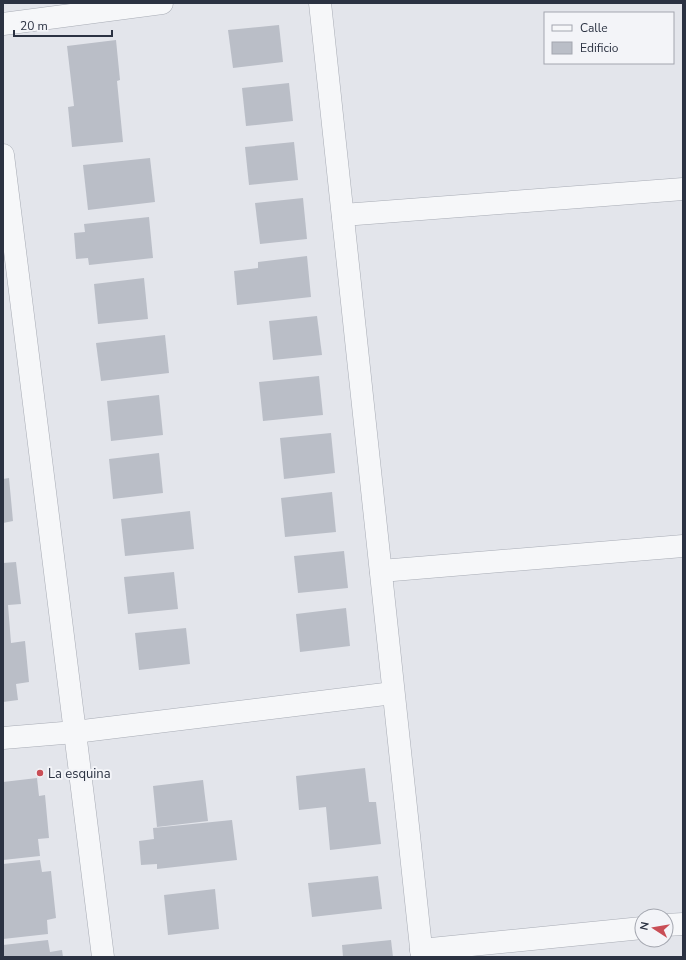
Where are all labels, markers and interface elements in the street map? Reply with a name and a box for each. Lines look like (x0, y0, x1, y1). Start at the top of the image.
scale bar (14, 12, 112, 38)
legend (544, 12, 674, 64)
text: 20 m (20, 18, 48, 34)
text: Calle (580, 20, 608, 36)
text: Edificio (580, 40, 619, 56)
place label: La esquina (48, 765, 111, 783)
marker: La esquina (35, 768, 45, 778)
north arrow (634, 908, 674, 948)
text: N (637, 920, 653, 932)

